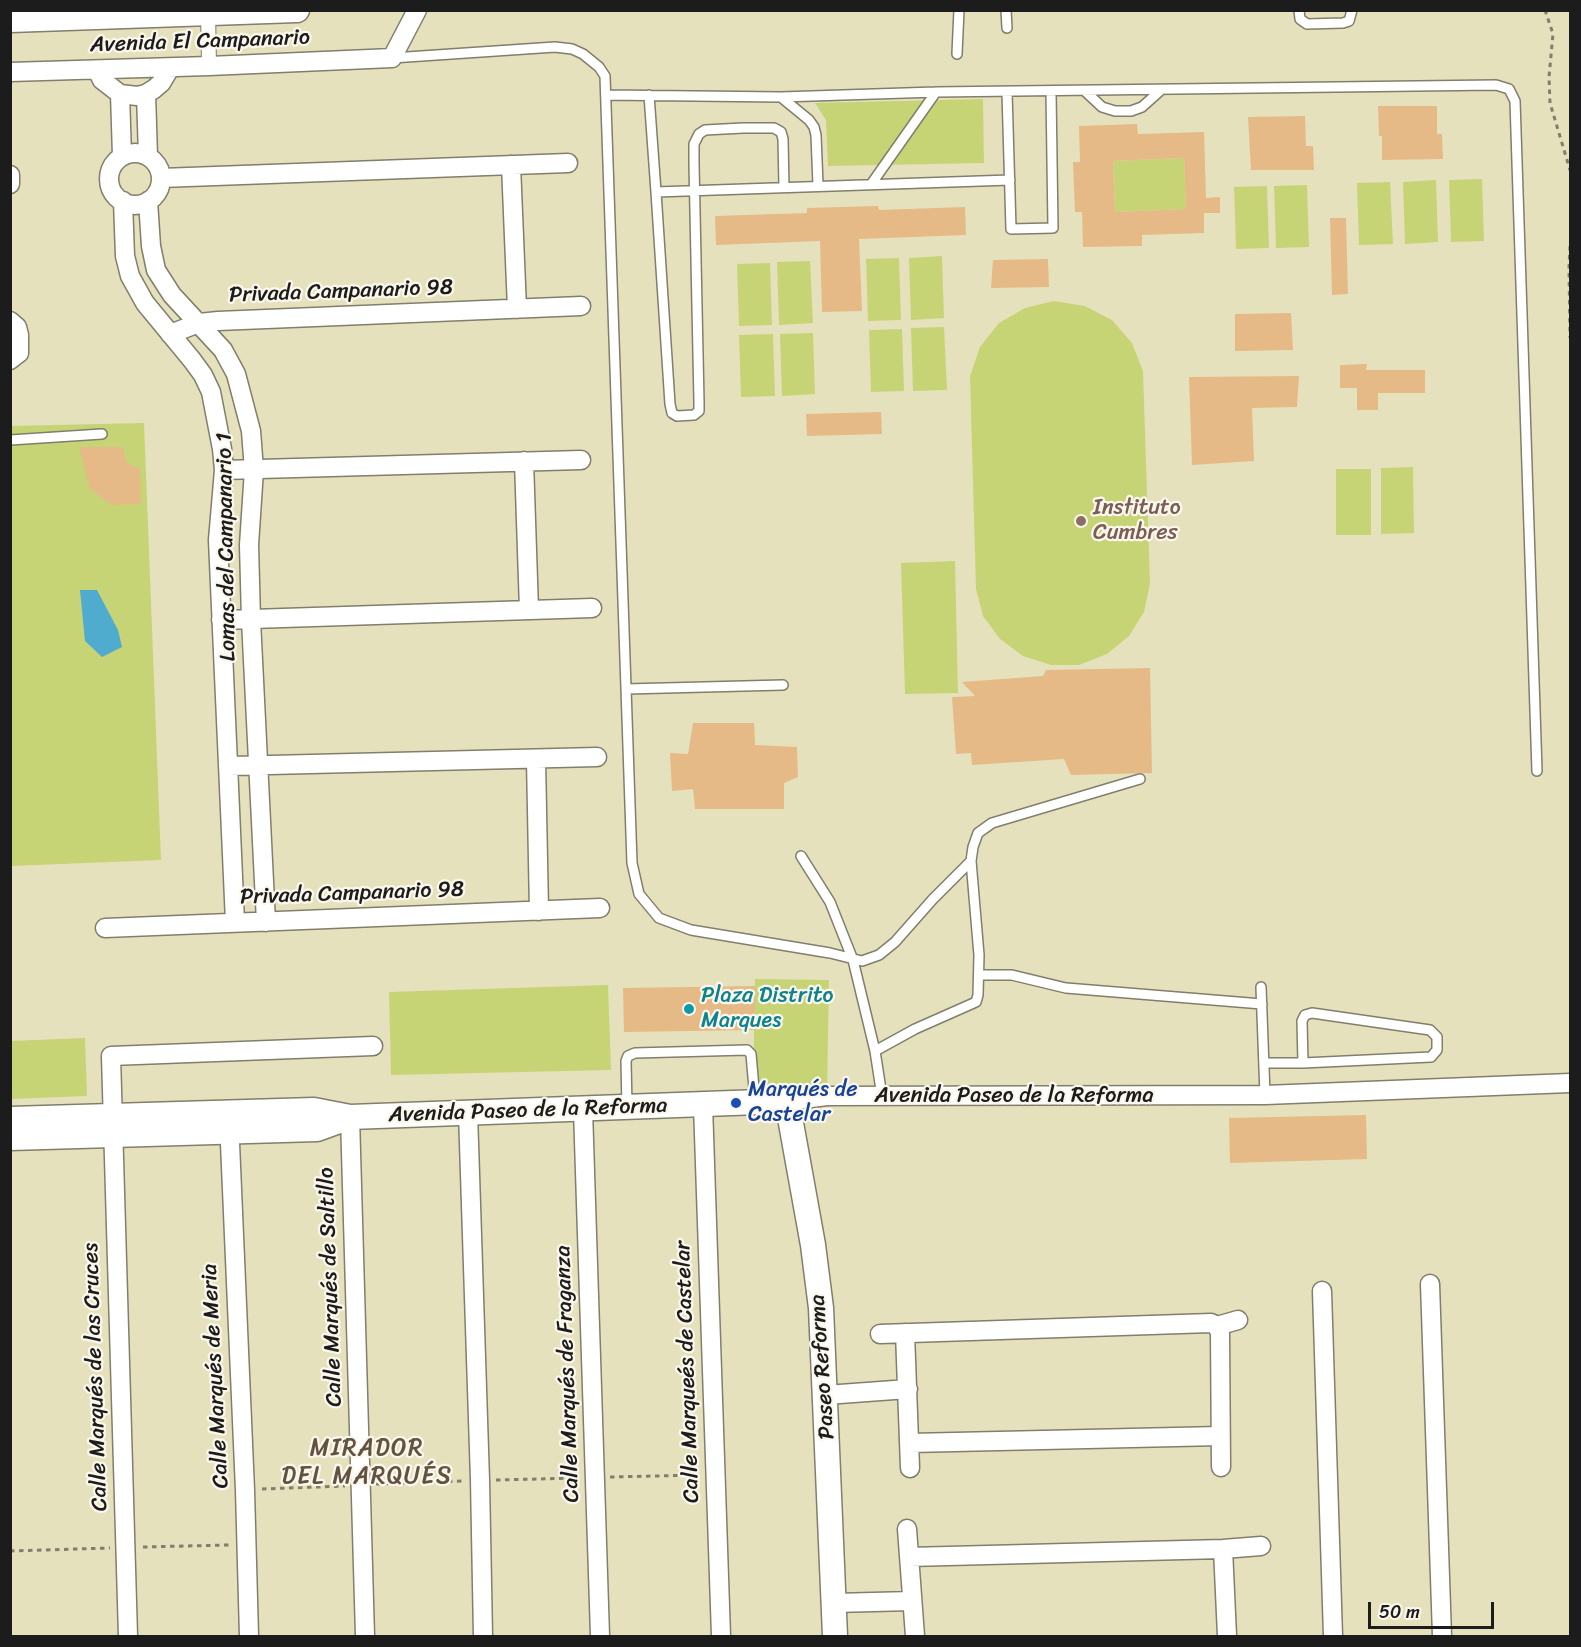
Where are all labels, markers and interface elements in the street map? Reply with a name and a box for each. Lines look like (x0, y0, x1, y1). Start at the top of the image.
street label: Avenida El Campanario (90, 25, 310, 59)
street label: Privada Campanario 98 (229, 275, 453, 309)
street label: Lomas del Campanario 1 (212, 432, 242, 662)
place label: Instituto Cumbres (1093, 495, 1181, 546)
marker: Instituto Cumbres (1074, 514, 1088, 528)
street label: Privada Campanario 98 (240, 877, 464, 911)
place label: Plaza Distrito Marques (701, 983, 833, 1034)
marker: Plaza Distrito Marques (682, 1002, 696, 1016)
place label: Marqués de Castelar (748, 1077, 857, 1128)
street label: Avenida Paseo de la Reforma (875, 1083, 1153, 1109)
street label: Avenida Paseo de la Reforma (388, 1093, 668, 1129)
marker: Marqués de Castelar (729, 1096, 743, 1110)
street label: Calle Marqués de Saltillo (314, 1167, 348, 1407)
street label: Calle Marqueés de Castelar (670, 1240, 706, 1504)
street label: Calle Marqués de las Cruces (78, 1242, 114, 1512)
street label: Calle Marqués de Fraganza (550, 1245, 586, 1503)
street label: Calle Marqués de Meria (197, 1263, 235, 1489)
street label: Paseo Reforma (805, 1294, 841, 1440)
district label: MIRADOR DEL MARQUÉS (281, 1435, 453, 1491)
scale bar (1371, 1590, 1497, 1628)
text: 50 m (1379, 1596, 1420, 1628)

